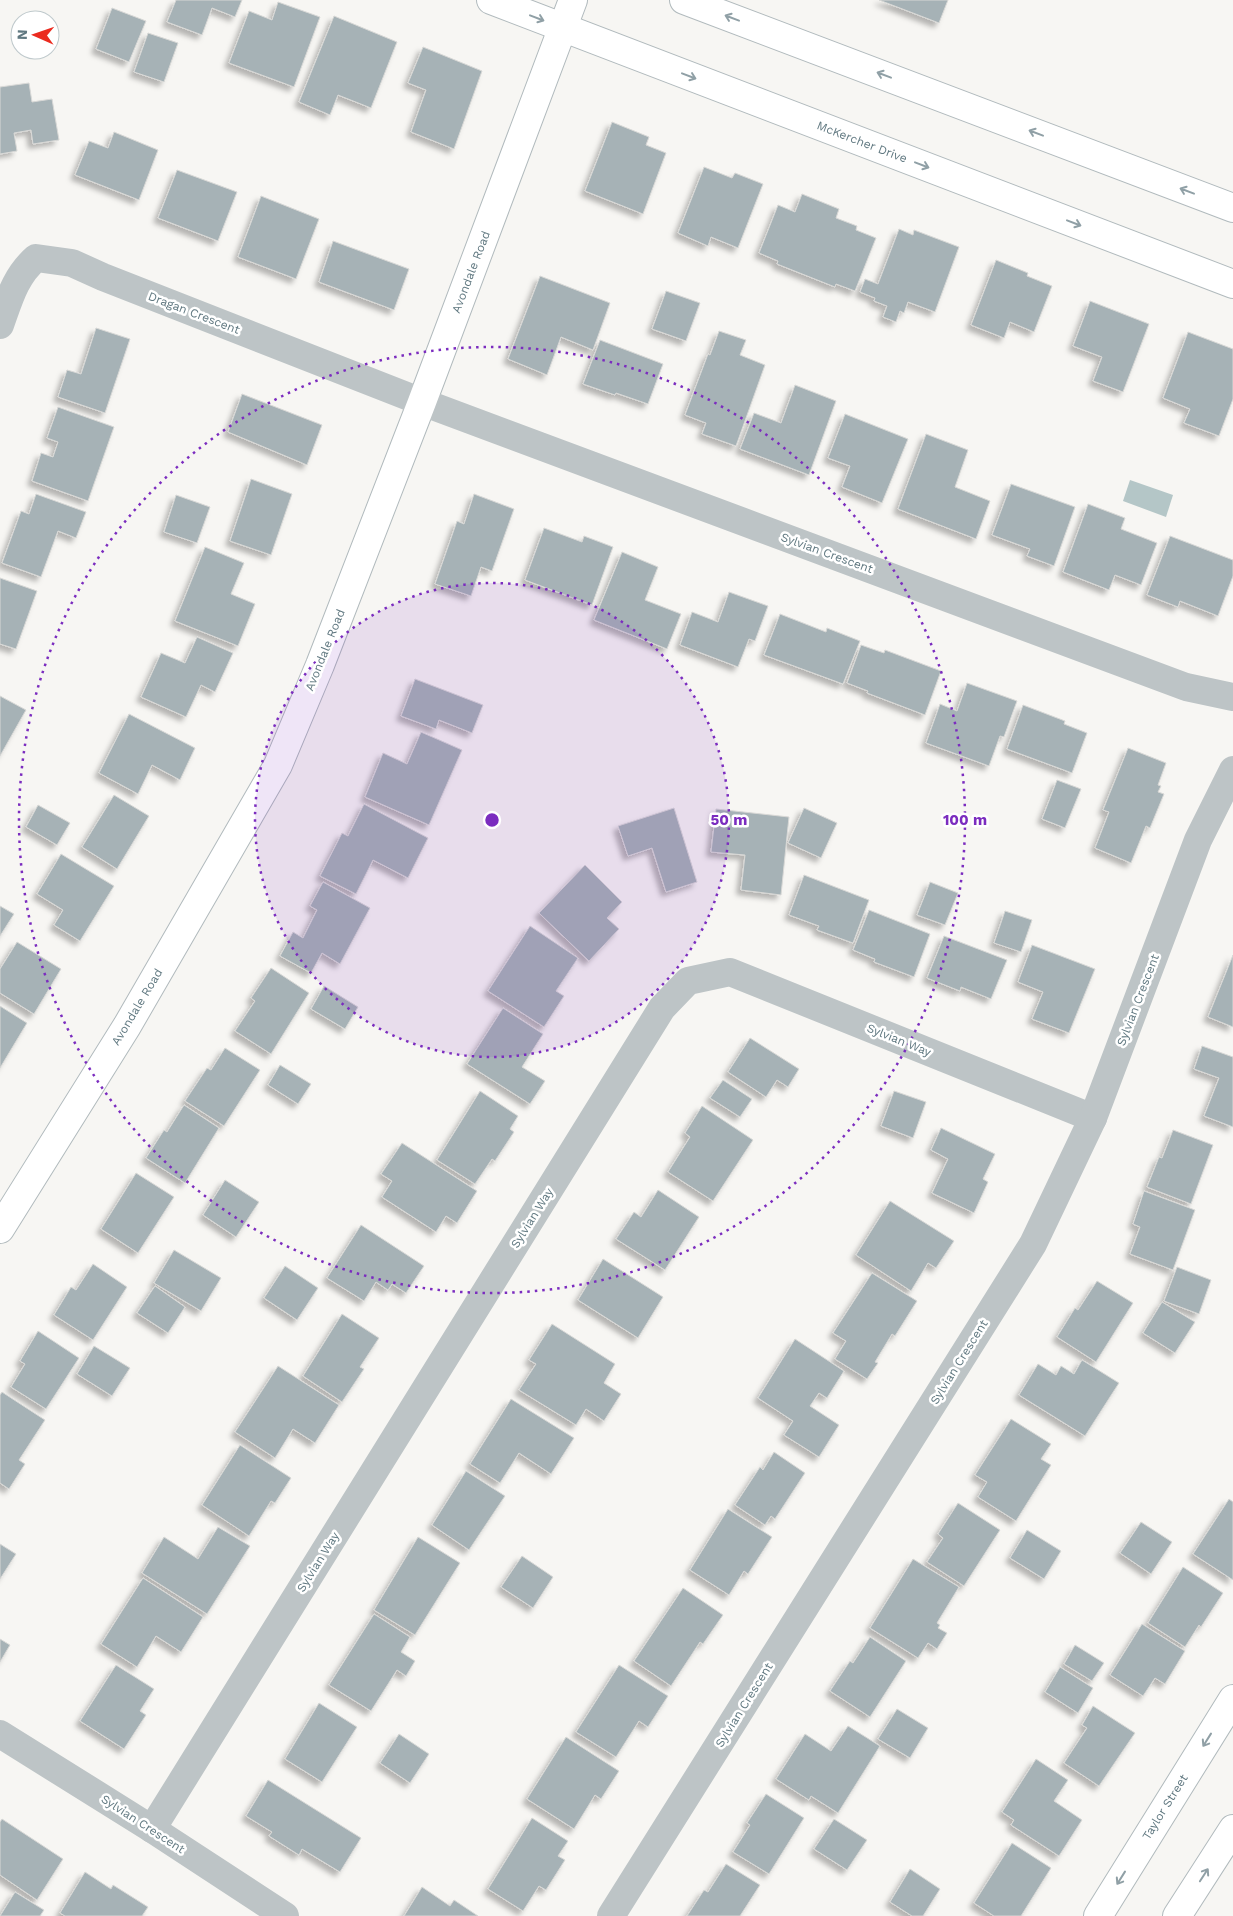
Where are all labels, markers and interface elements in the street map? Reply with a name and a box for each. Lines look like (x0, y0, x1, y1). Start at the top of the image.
north arrow (10, 10, 60, 60)
one-way arrow (529, 13, 544, 23)
one-way arrow (724, 13, 740, 22)
text: N (14, 29, 30, 40)
one-way arrow (877, 70, 892, 79)
one-way arrow (680, 72, 696, 81)
street label: McKercher Drive (815, 118, 909, 166)
one-way arrow (1028, 127, 1043, 136)
one-way arrow (914, 161, 929, 170)
one-way arrow (1180, 186, 1195, 195)
one-way arrow (1066, 219, 1081, 228)
street label: Avondale Road (449, 229, 493, 315)
street label: Dragan Crescent (146, 289, 242, 337)
street label: Sylvian Crescent (779, 530, 875, 576)
street label: Avondale Road (302, 607, 348, 693)
centre of rings (483, 811, 501, 829)
text: 50 m (711, 811, 747, 829)
text: 100 m (943, 811, 987, 829)
street label: Sylvian Crescent (1114, 952, 1162, 1048)
street label: Avondale Road (109, 966, 165, 1048)
street label: Sylvian Way (865, 1021, 934, 1060)
street label: Sylvian Way (508, 1185, 556, 1251)
street label: Sylvian Crescent (927, 1317, 991, 1407)
street label: Sylvian Way (294, 1529, 342, 1595)
street label: Sylvian Crescent (712, 1660, 776, 1750)
one-way arrow (1202, 1733, 1212, 1747)
street label: Taylor Street (1139, 1772, 1191, 1842)
street label: Sylvian Crescent (99, 1792, 187, 1856)
one-way arrow (1198, 1868, 1209, 1882)
one-way arrow (1116, 1871, 1126, 1885)

